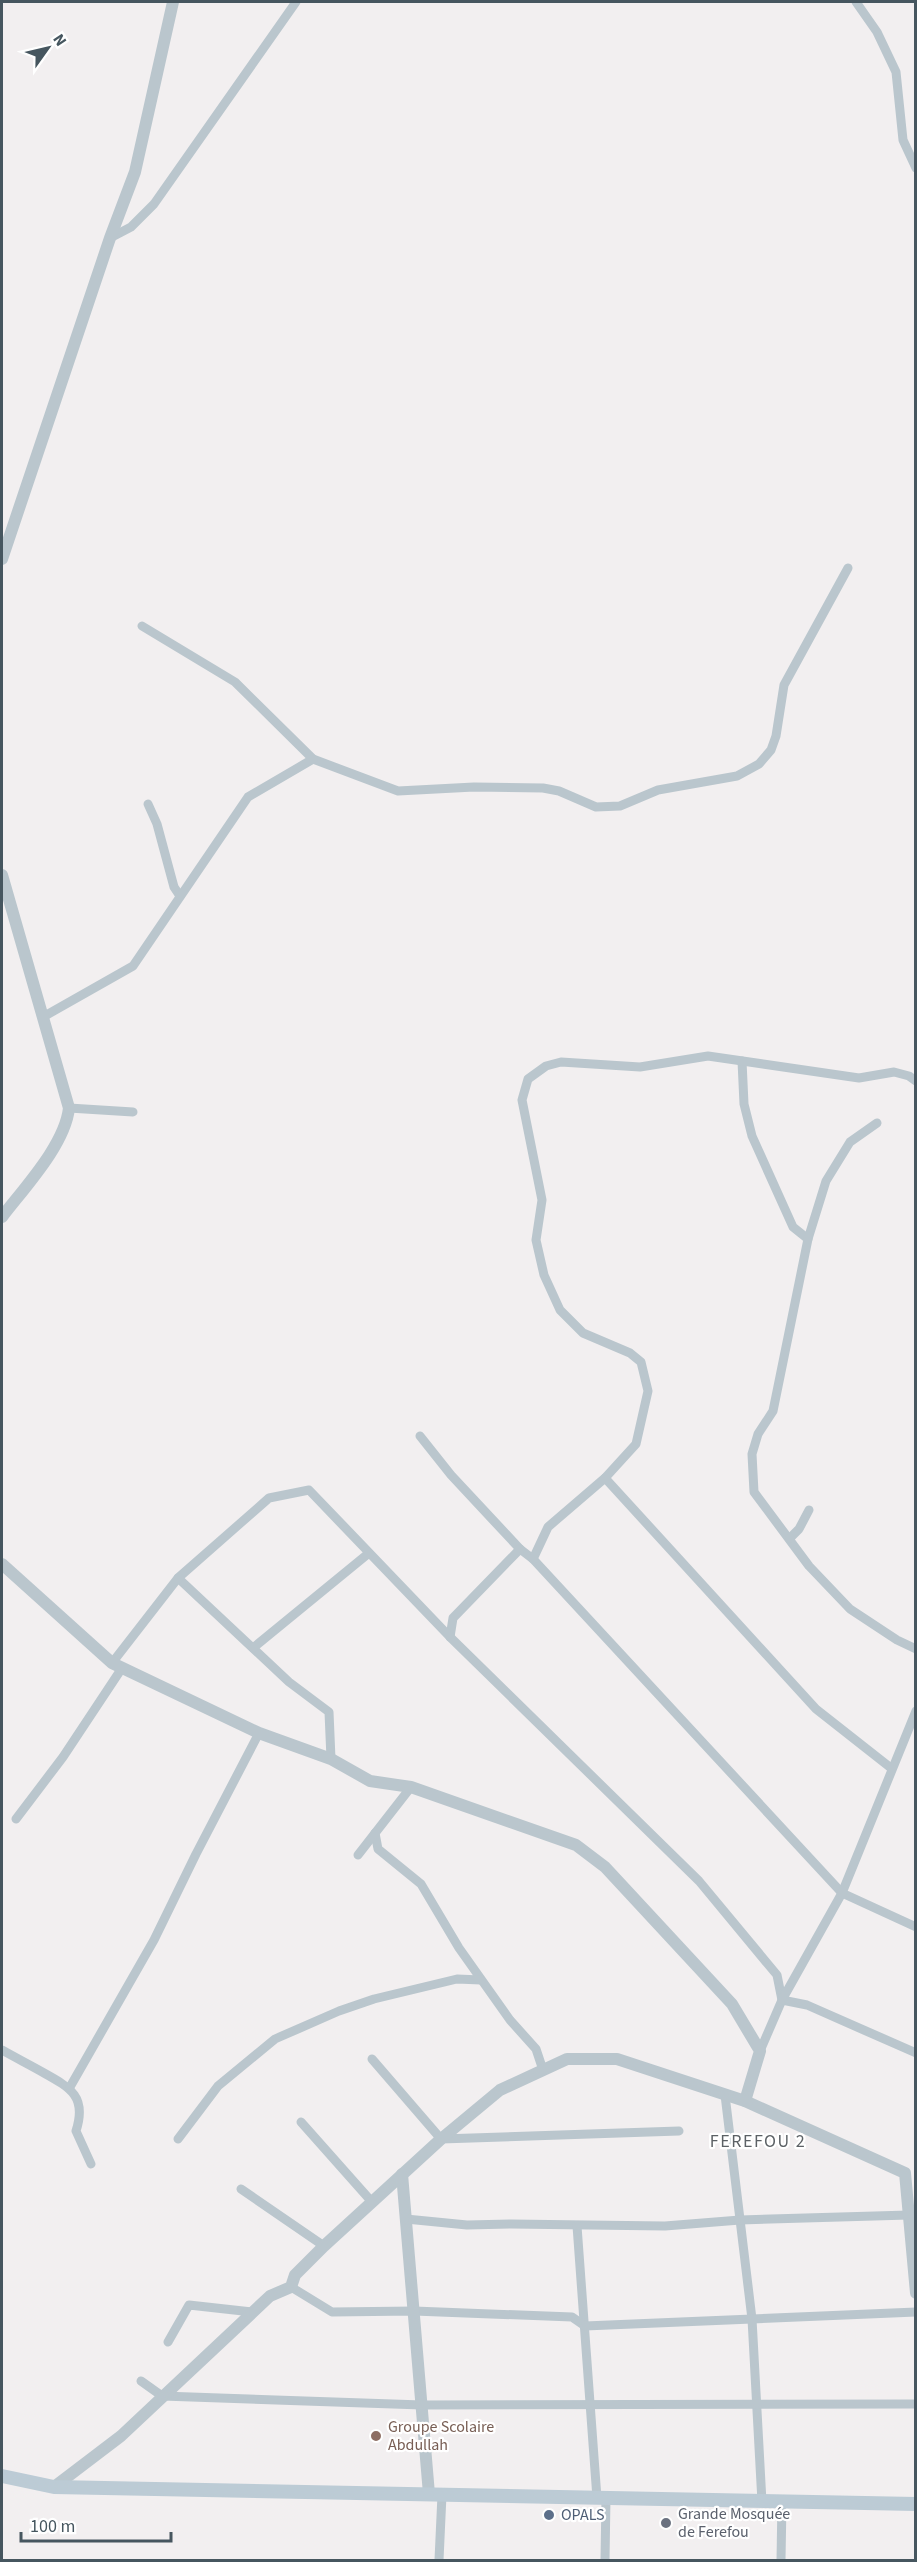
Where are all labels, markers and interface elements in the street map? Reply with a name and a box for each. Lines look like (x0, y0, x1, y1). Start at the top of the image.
north arrow (18, 18, 78, 78)
text: N (48, 30, 72, 51)
district label: FEREFOU 2 (710, 2129, 806, 2154)
place label: Groupe Scolaire Abdullah (388, 2416, 494, 2456)
marker: Groupe Scolaire Abdullah (369, 2429, 383, 2443)
place label: Grande Mosquée de Ferefou (678, 2503, 790, 2543)
place label: OPALS (561, 2504, 605, 2526)
scale bar (21, 2505, 171, 2543)
marker: OPALS (542, 2508, 556, 2522)
text: 100 m (30, 2514, 75, 2539)
marker: Grande Mosquée de Ferefou (659, 2516, 673, 2530)

